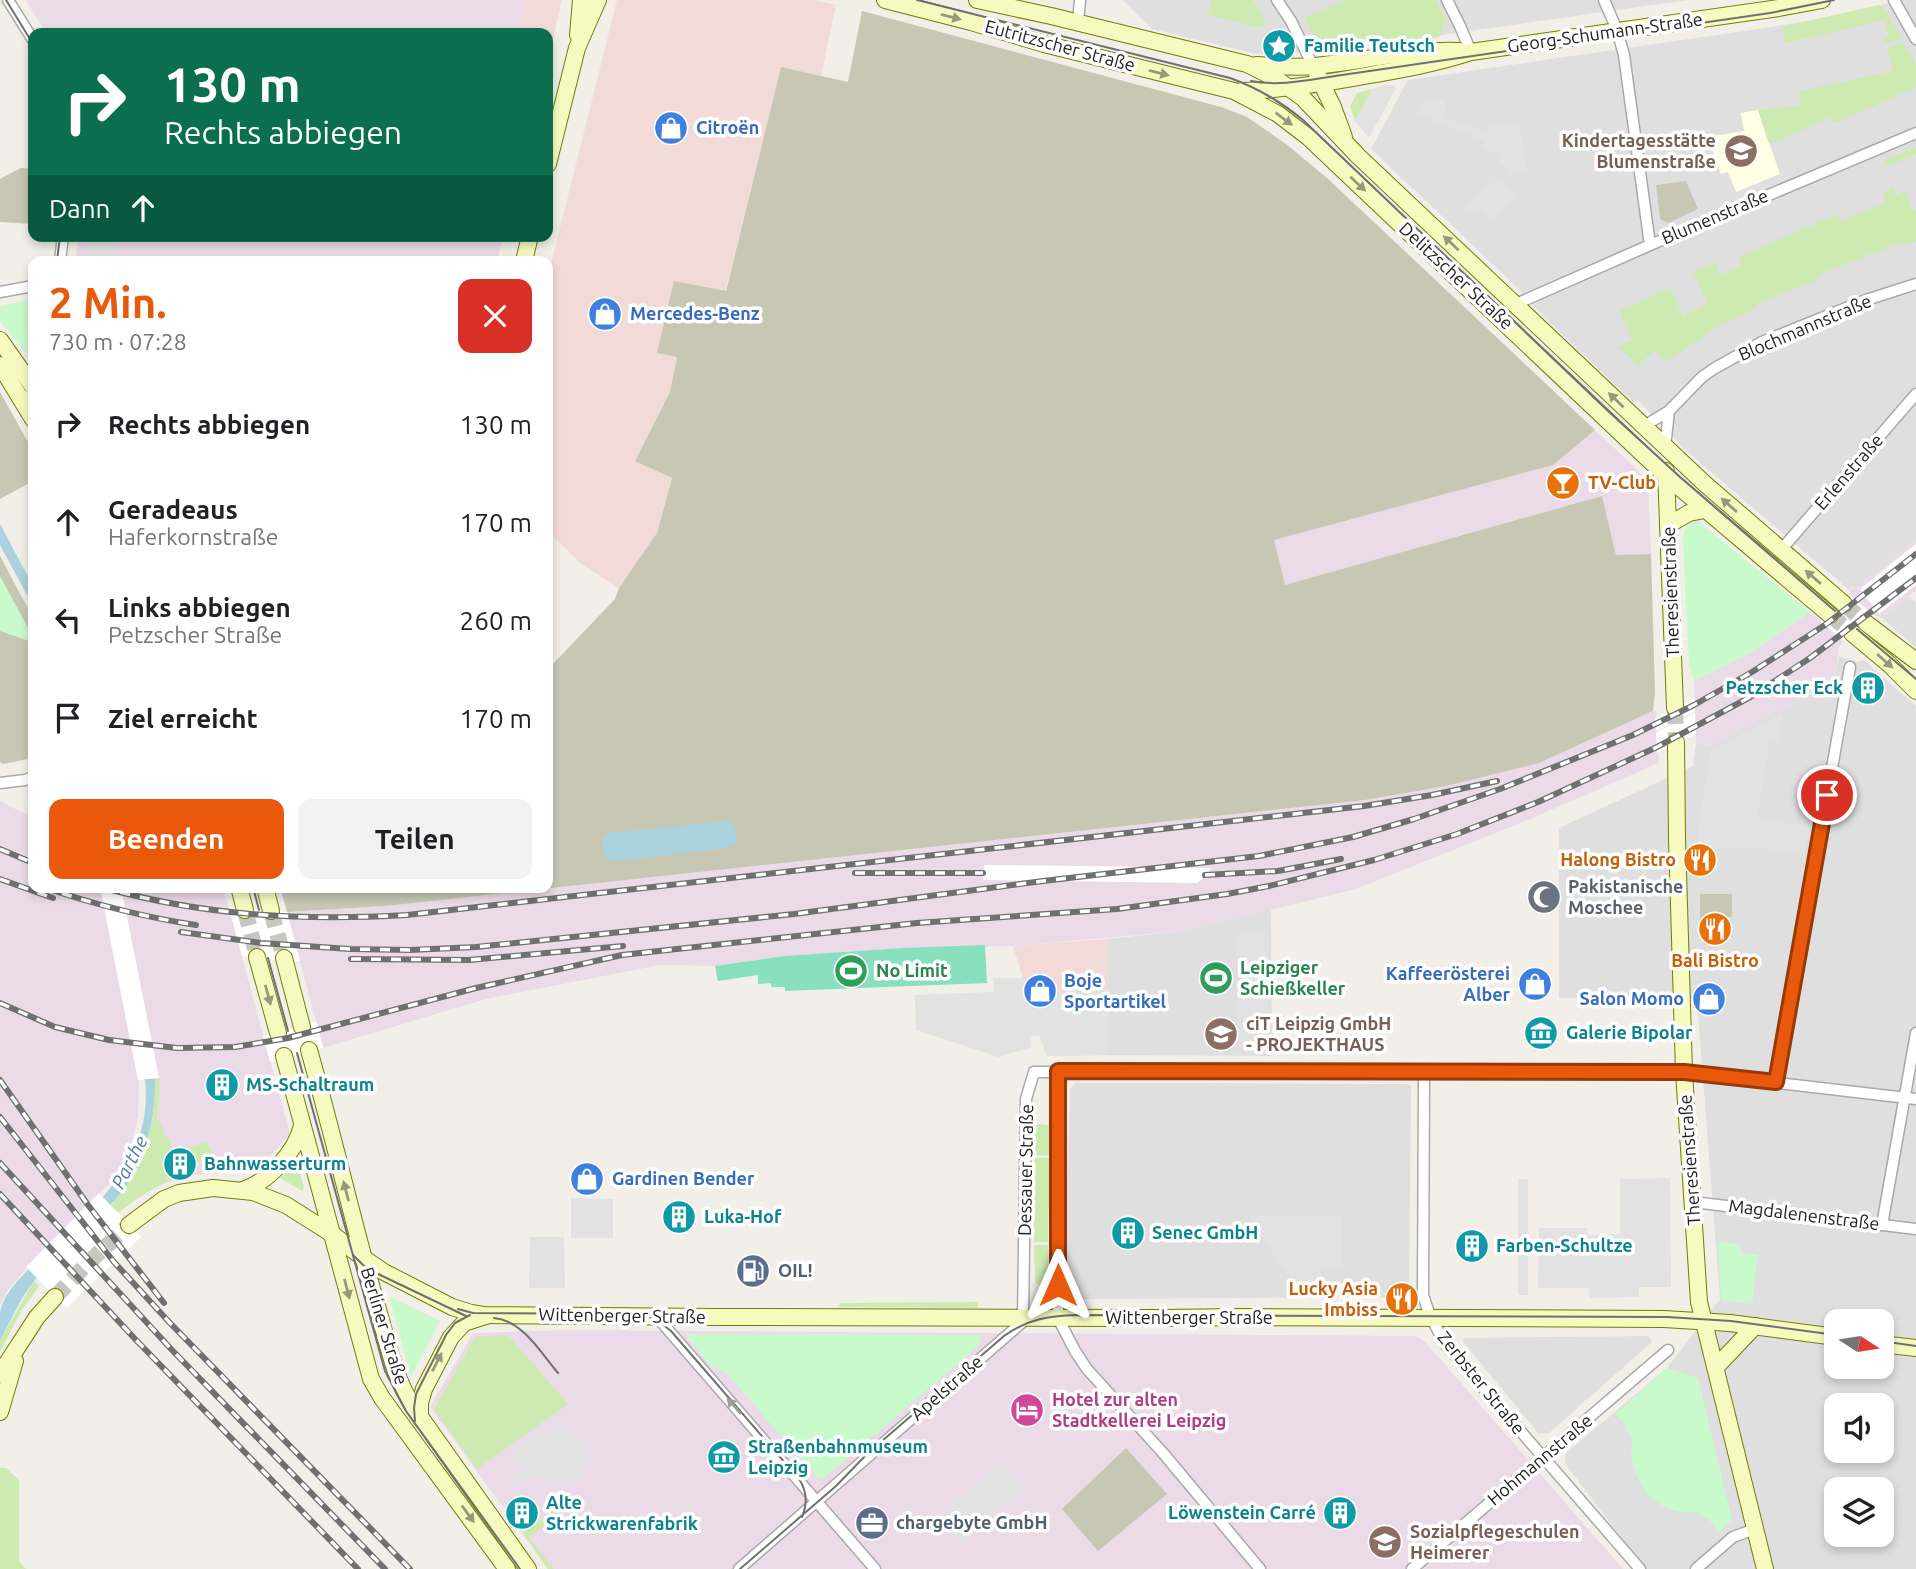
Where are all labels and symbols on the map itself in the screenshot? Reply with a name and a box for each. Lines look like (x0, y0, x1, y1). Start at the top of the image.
street label: Georg-Schumann-Straße (1506, 8, 1704, 56)
one-way arrow (940, 12, 962, 23)
street label: Eutritzscher Straße (983, 15, 1138, 75)
place icon: Familie Teutsch (1260, 27, 1298, 65)
place label: Familie Teutsch (1304, 35, 1435, 55)
one-way arrow (1148, 68, 1170, 79)
shop icon: Citroën (652, 109, 690, 147)
one-way arrow (1275, 112, 1294, 126)
place label: Citroën (696, 117, 759, 137)
place label: Kindertagesstätte Blumenstraße (1562, 130, 1716, 171)
school or university icon: Kindertagesstätte Blumenstraße (1722, 132, 1760, 170)
one-way arrow (1349, 176, 1366, 192)
street label: Blumenstraße (1658, 185, 1771, 248)
street label: Delitzscher Straße (1396, 218, 1518, 333)
one-way arrow (1443, 236, 1460, 252)
street label: Blochmannstraße (1735, 290, 1874, 364)
shop icon: Mercedes-Benz (586, 295, 624, 333)
place label: Mercedes-Benz (630, 303, 760, 323)
one-way arrow (1608, 392, 1625, 408)
street label: Erlenstraße (1810, 429, 1886, 513)
bar icon: TV-Club (1544, 464, 1582, 502)
place label: TV-Club (1588, 472, 1656, 492)
one-way arrow (1721, 498, 1738, 513)
street label: Theresienstraße (1658, 526, 1682, 658)
one-way arrow (1804, 570, 1821, 585)
one-way arrow (1876, 653, 1893, 669)
building icon: Petzscher Eck (1849, 669, 1887, 707)
place label: Petzscher Eck (1726, 677, 1843, 697)
pin (1797, 765, 1857, 825)
restaurant icon: Halong Bistro (1681, 841, 1719, 879)
place label: Halong Bistro (1560, 849, 1676, 869)
place label: Pakistanische Moschee (1568, 876, 1683, 917)
mosque icon: Pakistanische Moschee (1525, 878, 1563, 916)
restaurant icon: Bali Bistro (1696, 910, 1734, 948)
place label: Bali Bistro (1671, 950, 1759, 970)
sports icon: No Limit (832, 952, 870, 990)
place label: Leipziger Schießkeller (1240, 957, 1346, 998)
sports icon: Leipziger Schießkeller (1197, 959, 1235, 997)
place label: No Limit (876, 960, 948, 980)
place label: Kaffeerösterei Alber (1386, 963, 1511, 1004)
shop icon: Kaffeerösterei Alber (1516, 965, 1554, 1003)
place label: Boje Sportartikel (1064, 970, 1167, 1011)
shop icon: Boje Sportartikel (1021, 972, 1059, 1010)
shop icon: Salon Momo (1690, 980, 1728, 1018)
one-way arrow (263, 985, 273, 1006)
place label: Salon Momo (1580, 988, 1684, 1008)
place label: ciT Leipzig GmbH - PROJEKTHAUS (1246, 1013, 1391, 1054)
museum icon: Galerie Bipolar (1522, 1014, 1560, 1052)
school or university icon: ciT Leipzig GmbH - PROJEKTHAUS (1202, 1015, 1240, 1053)
place label: Galerie Bipolar (1566, 1022, 1693, 1042)
building icon: MS-Schaltraum (203, 1066, 241, 1104)
place label: MS-Schaltraum (246, 1074, 374, 1094)
street label: Theresienstraße (1674, 1094, 1704, 1226)
street label: Dessauer Straße (1014, 1104, 1036, 1236)
water label: Parthe (106, 1132, 152, 1192)
building icon: Bahnwasserturm (161, 1145, 199, 1183)
place label: Bahnwasserturm (204, 1153, 346, 1173)
shop icon: Gardinen Bender (568, 1160, 606, 1198)
place label: Gardinen Bender (612, 1168, 755, 1188)
one-way arrow (340, 1180, 351, 1202)
street label: Magdalenenstraße (1728, 1195, 1881, 1233)
building icon: Luka-Hof (660, 1198, 698, 1236)
place label: Luka-Hof (704, 1206, 782, 1226)
building icon: Senec GmbH (1109, 1214, 1147, 1252)
place label: Senec GmbH (1152, 1222, 1258, 1242)
building icon: Farben-Schultze (1453, 1227, 1491, 1265)
place label: Farben-Schultze (1496, 1235, 1633, 1255)
position arrow (1021, 1248, 1095, 1322)
fuel station icon: OIL! (734, 1252, 772, 1290)
place label: OIL! (778, 1260, 813, 1280)
street label: Berliner Straße (358, 1265, 412, 1387)
one-way arrow (342, 1278, 353, 1300)
place label: Lucky Asia Imbiss (1288, 1278, 1378, 1319)
restaurant icon: Lucky Asia Imbiss (1383, 1280, 1421, 1318)
street label: Wittenberger Straße (538, 1304, 706, 1326)
street label: Wittenberger Straße (1105, 1307, 1273, 1327)
north arrow (1824, 1309, 1894, 1379)
street label: Zerbster Straße (1434, 1327, 1529, 1438)
street label: Apelstraße (906, 1351, 986, 1424)
one-way arrow (432, 1352, 443, 1372)
place label: Hotel zur alten Stadtkellerei Leipzig (1052, 1389, 1226, 1430)
hotel icon: Hotel zur alten Stadtkellerei Leipzig (1008, 1391, 1046, 1429)
one-way arrow (726, 1397, 742, 1415)
street label: Hohmannstraße (1483, 1410, 1596, 1509)
place label: Straßenbahnmuseum Leipzig (748, 1436, 928, 1477)
museum icon: Straßenbahnmuseum Leipzig (705, 1438, 743, 1476)
place label: Alte Strickwarenfabrik (546, 1492, 698, 1533)
building icon: Alte Strickwarenfabrik (503, 1494, 541, 1532)
building icon: Löwenstein Carré (1321, 1494, 1359, 1532)
place label: Löwenstein Carré (1168, 1502, 1316, 1522)
office icon: chargebyte GmbH (853, 1504, 891, 1542)
one-way arrow (461, 1505, 475, 1524)
place label: chargebyte GmbH (896, 1512, 1047, 1532)
place label: Sozialpflegeschulen Heimerer (1410, 1521, 1580, 1562)
school or university icon: Sozialpflegeschulen Heimerer (1366, 1523, 1404, 1561)

